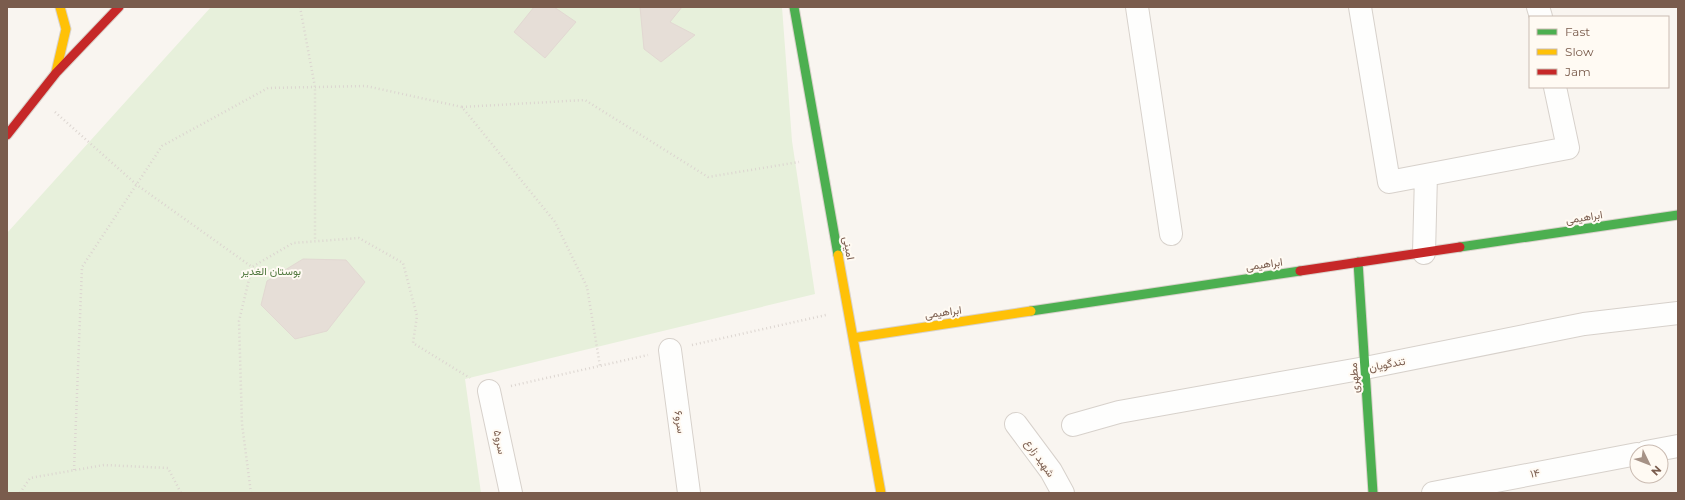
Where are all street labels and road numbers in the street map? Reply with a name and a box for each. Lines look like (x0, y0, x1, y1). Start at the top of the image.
street label: ابراهیمی (1565, 207, 1603, 227)
street label: امینی (840, 235, 858, 261)
street label: ابراهیمی (1245, 254, 1283, 274)
street label: ابراهیمی (924, 302, 962, 322)
street label: تندگویان (1368, 354, 1407, 374)
street label: مطهری (1346, 362, 1362, 394)
street label: سرو۶ (671, 410, 689, 435)
street label: سرو۵ (491, 429, 509, 456)
street label: شهید زارع (1021, 436, 1058, 480)
street label: ۱۴ (1529, 465, 1541, 481)

